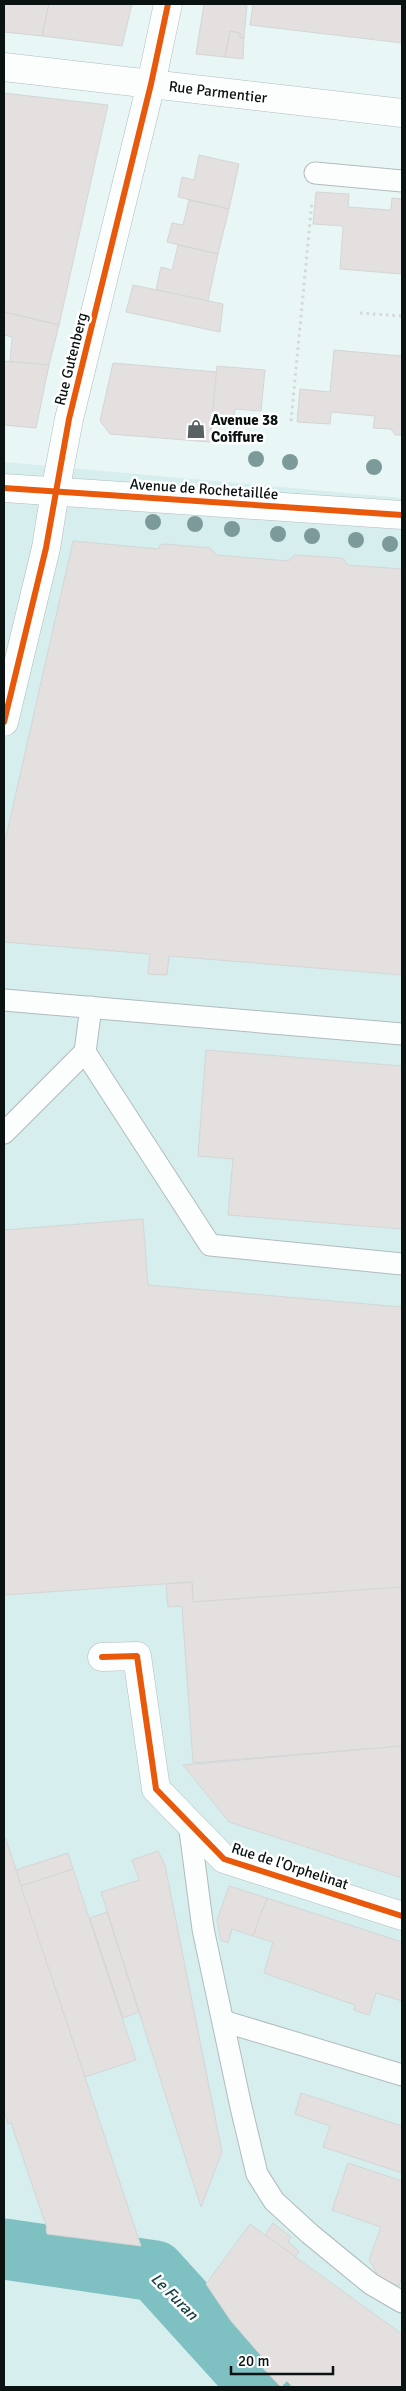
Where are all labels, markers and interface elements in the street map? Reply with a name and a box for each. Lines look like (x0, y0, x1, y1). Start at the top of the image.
street label: Rue Parmentier (168, 77, 269, 107)
street label: Rue Gutenberg (51, 311, 91, 407)
place label: Avenue 38 Coiffure (211, 411, 278, 446)
shop icon: Avenue 38 Coiffure (185, 418, 207, 440)
street label: Avenue de Rochetaillée (129, 475, 279, 503)
street label: Rue de l'Orphelinat (229, 1839, 351, 1893)
water label: Le Furan (146, 2269, 203, 2325)
scale bar (231, 2344, 334, 2376)
text: 20 m (238, 2352, 269, 2370)

